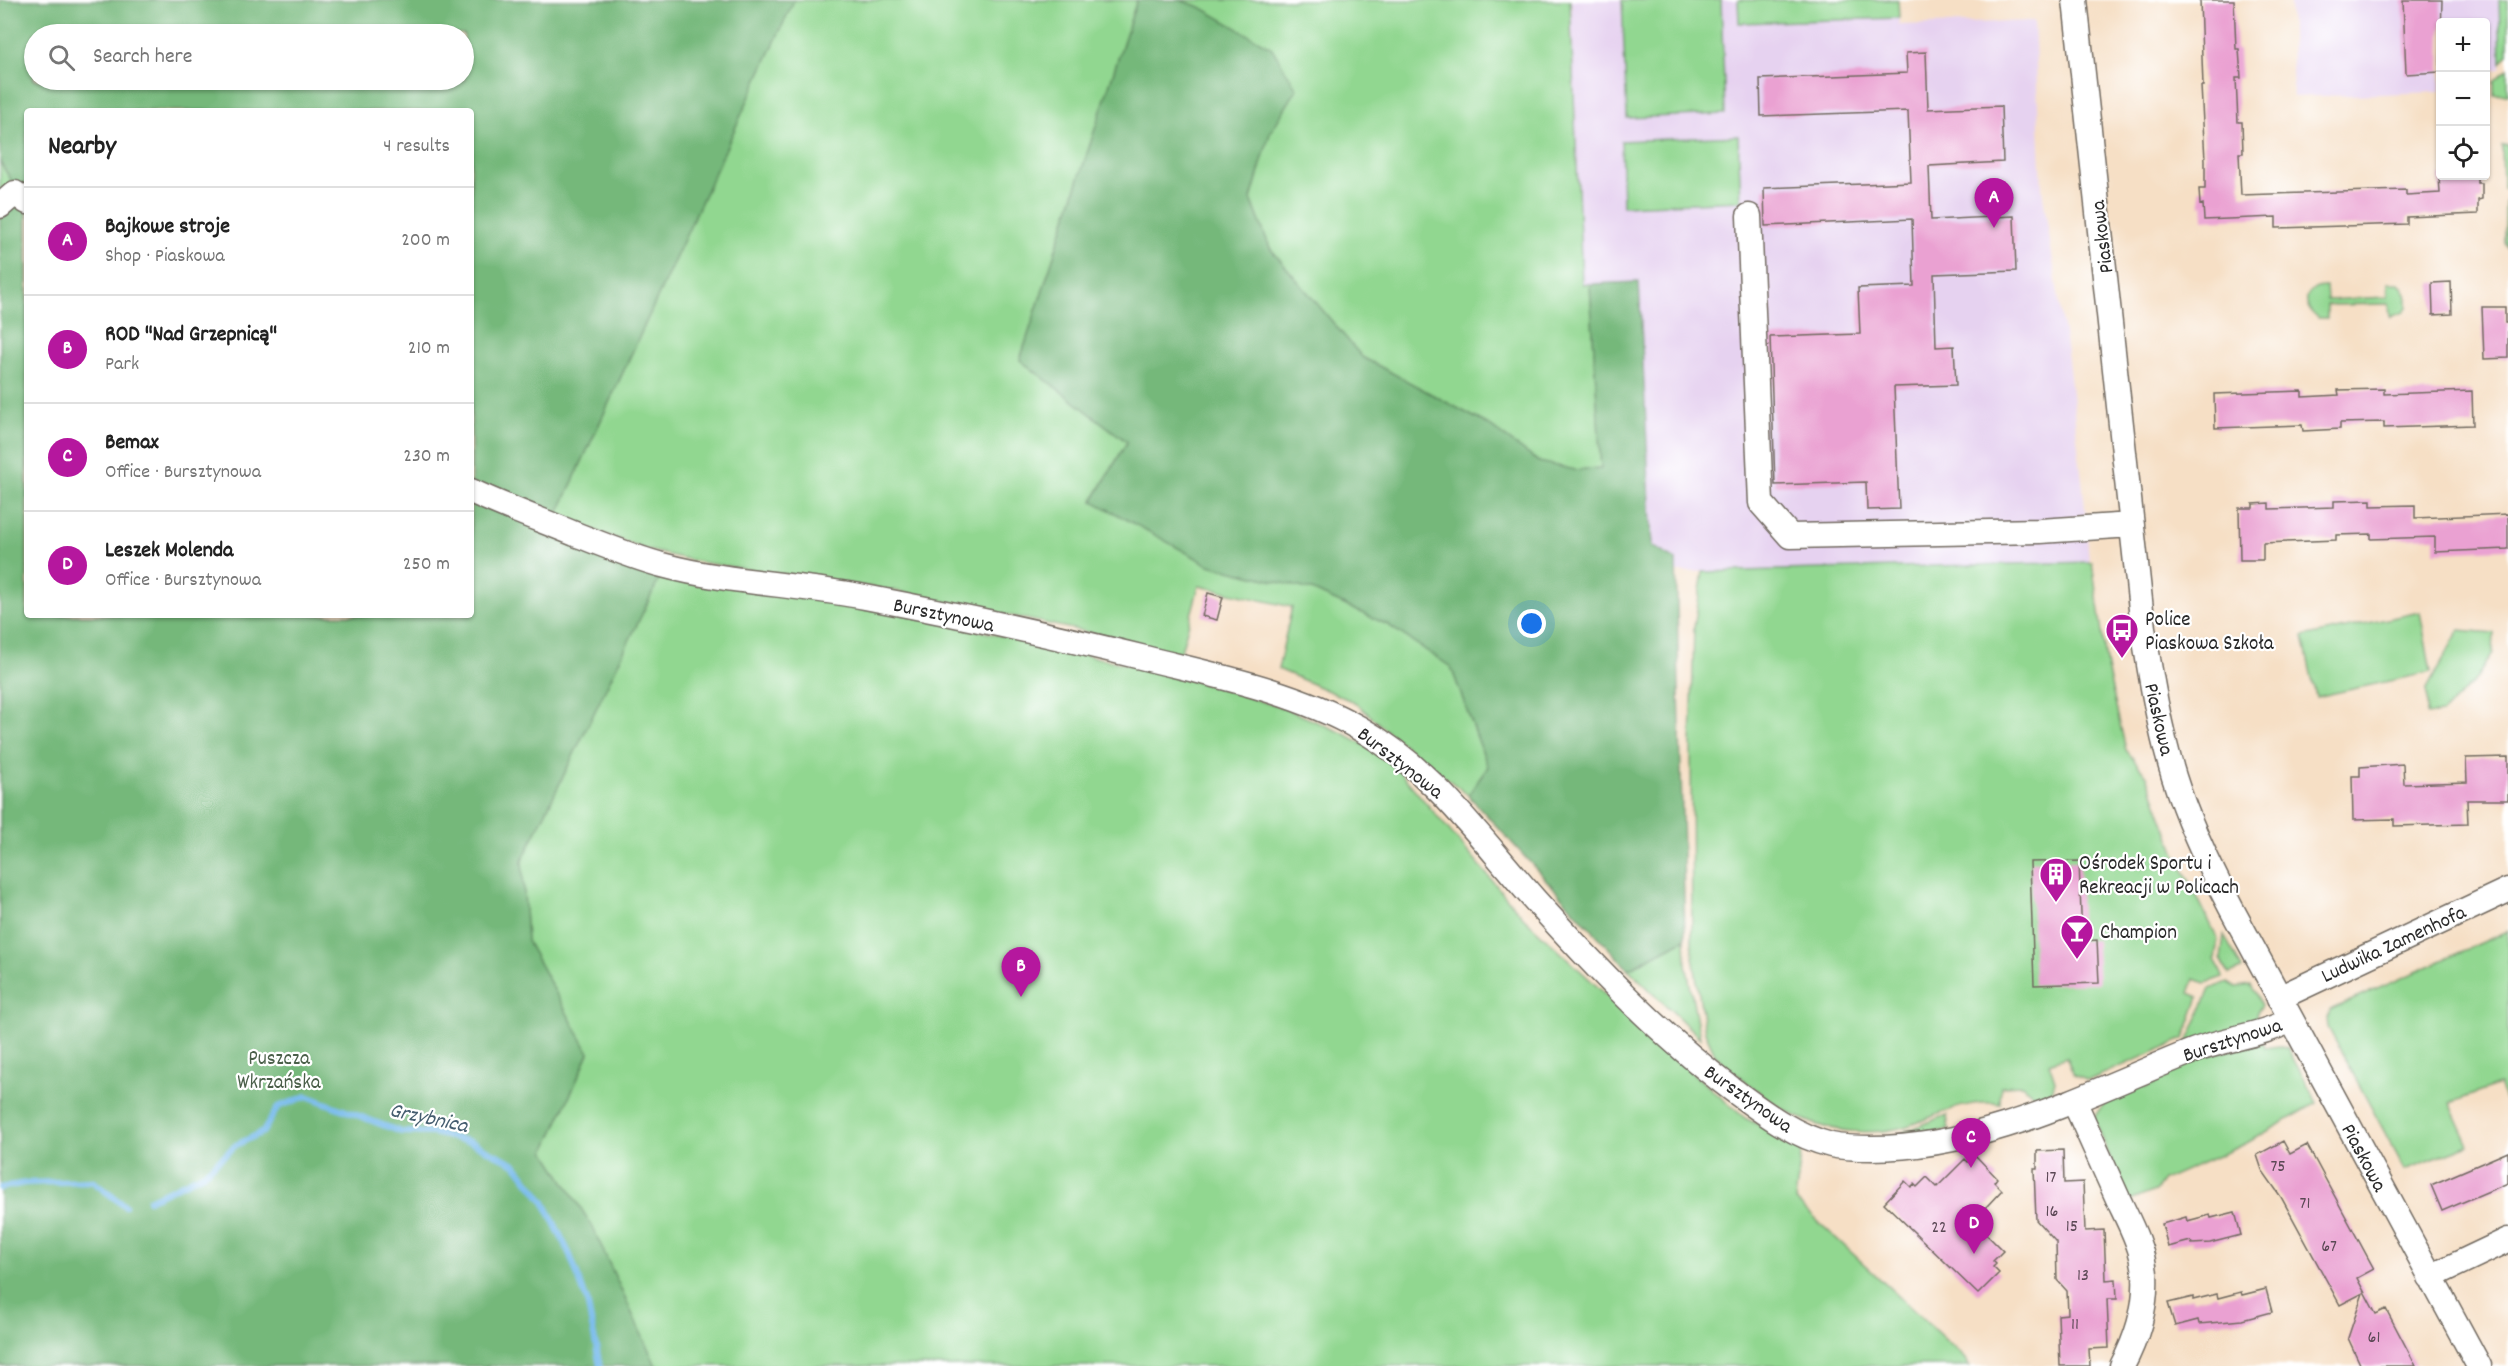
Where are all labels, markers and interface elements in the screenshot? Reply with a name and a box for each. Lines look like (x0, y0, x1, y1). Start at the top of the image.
map controls (2436, 18, 2490, 180)
button: + (2436, 18, 2490, 72)
search box (24, 24, 474, 90)
icon: search (45, 41, 78, 74)
text: Search here (93, 42, 192, 73)
button: − (2436, 72, 2490, 126)
button: locate (2436, 126, 2490, 180)
text: Nearby (48, 129, 116, 166)
text: 4 results (383, 133, 450, 161)
pin: A (1974, 178, 2014, 228)
street label: Piaskowa (2084, 197, 2123, 275)
text: Bajkowe stroje (105, 212, 230, 243)
text: A (62, 227, 73, 255)
text: 200 m (401, 227, 450, 255)
text: Shop · Piaskowa (105, 243, 225, 271)
text: ROD "Nad Grzepnicą" (105, 320, 277, 351)
text: B (63, 335, 72, 363)
text: 210 m (408, 335, 450, 363)
text: Park (105, 351, 139, 379)
text: Bemax (105, 428, 159, 459)
text: C (63, 443, 72, 471)
text: 230 m (403, 443, 450, 471)
text: Office · Bursztynowa (105, 459, 261, 487)
text: Leszek Molenda (105, 536, 233, 567)
text: D (62, 551, 73, 579)
text: 250 m (403, 551, 450, 579)
text: Office · Bursztynowa (105, 567, 261, 595)
street label: Bursztynowa (890, 592, 998, 642)
place label: Police Piaskowa Szkoła (2145, 606, 2275, 660)
your location (1517, 609, 1546, 638)
bus stop icon: Police Piaskowa Szkoła (2104, 612, 2140, 659)
street label: Piaskowa (2134, 681, 2180, 760)
street label: Bursztynowa (1350, 721, 1450, 808)
place label: Ośrodek Sportu i Rekreacji w Policach (2079, 850, 2239, 904)
building icon: Ośrodek Sportu i Rekreacji w Policach (2038, 856, 2074, 903)
street label: Ludwika Zamenhofa (2317, 899, 2473, 992)
bar icon: Champion (2059, 913, 2095, 960)
place label: Champion (2100, 919, 2177, 949)
pin: B (1002, 948, 1040, 997)
street label: Bursztynowa (2180, 1011, 2287, 1072)
park label: Puszcza Wkrzańska (237, 1045, 322, 1099)
street label: Bursztynowa (1697, 1059, 1799, 1143)
water label: Grzybnica (386, 1096, 472, 1143)
pin: C (1952, 1118, 1990, 1168)
street label: Piaskowa (2332, 1119, 2393, 1199)
house number: 75 (2270, 1155, 2286, 1180)
house number: 17 (2046, 1166, 2057, 1191)
house number: 71 (2300, 1192, 2310, 1217)
house number: 16 (2046, 1200, 2058, 1225)
pin: D (1954, 1204, 1994, 1254)
house number: 15 (2066, 1215, 2078, 1240)
house number: 22 (1931, 1216, 1947, 1241)
house number: 67 (2321, 1235, 2337, 1260)
house number: 13 (2077, 1264, 2089, 1289)
house number: 11 (2071, 1313, 2079, 1338)
house number: 61 (2368, 1326, 2380, 1351)

